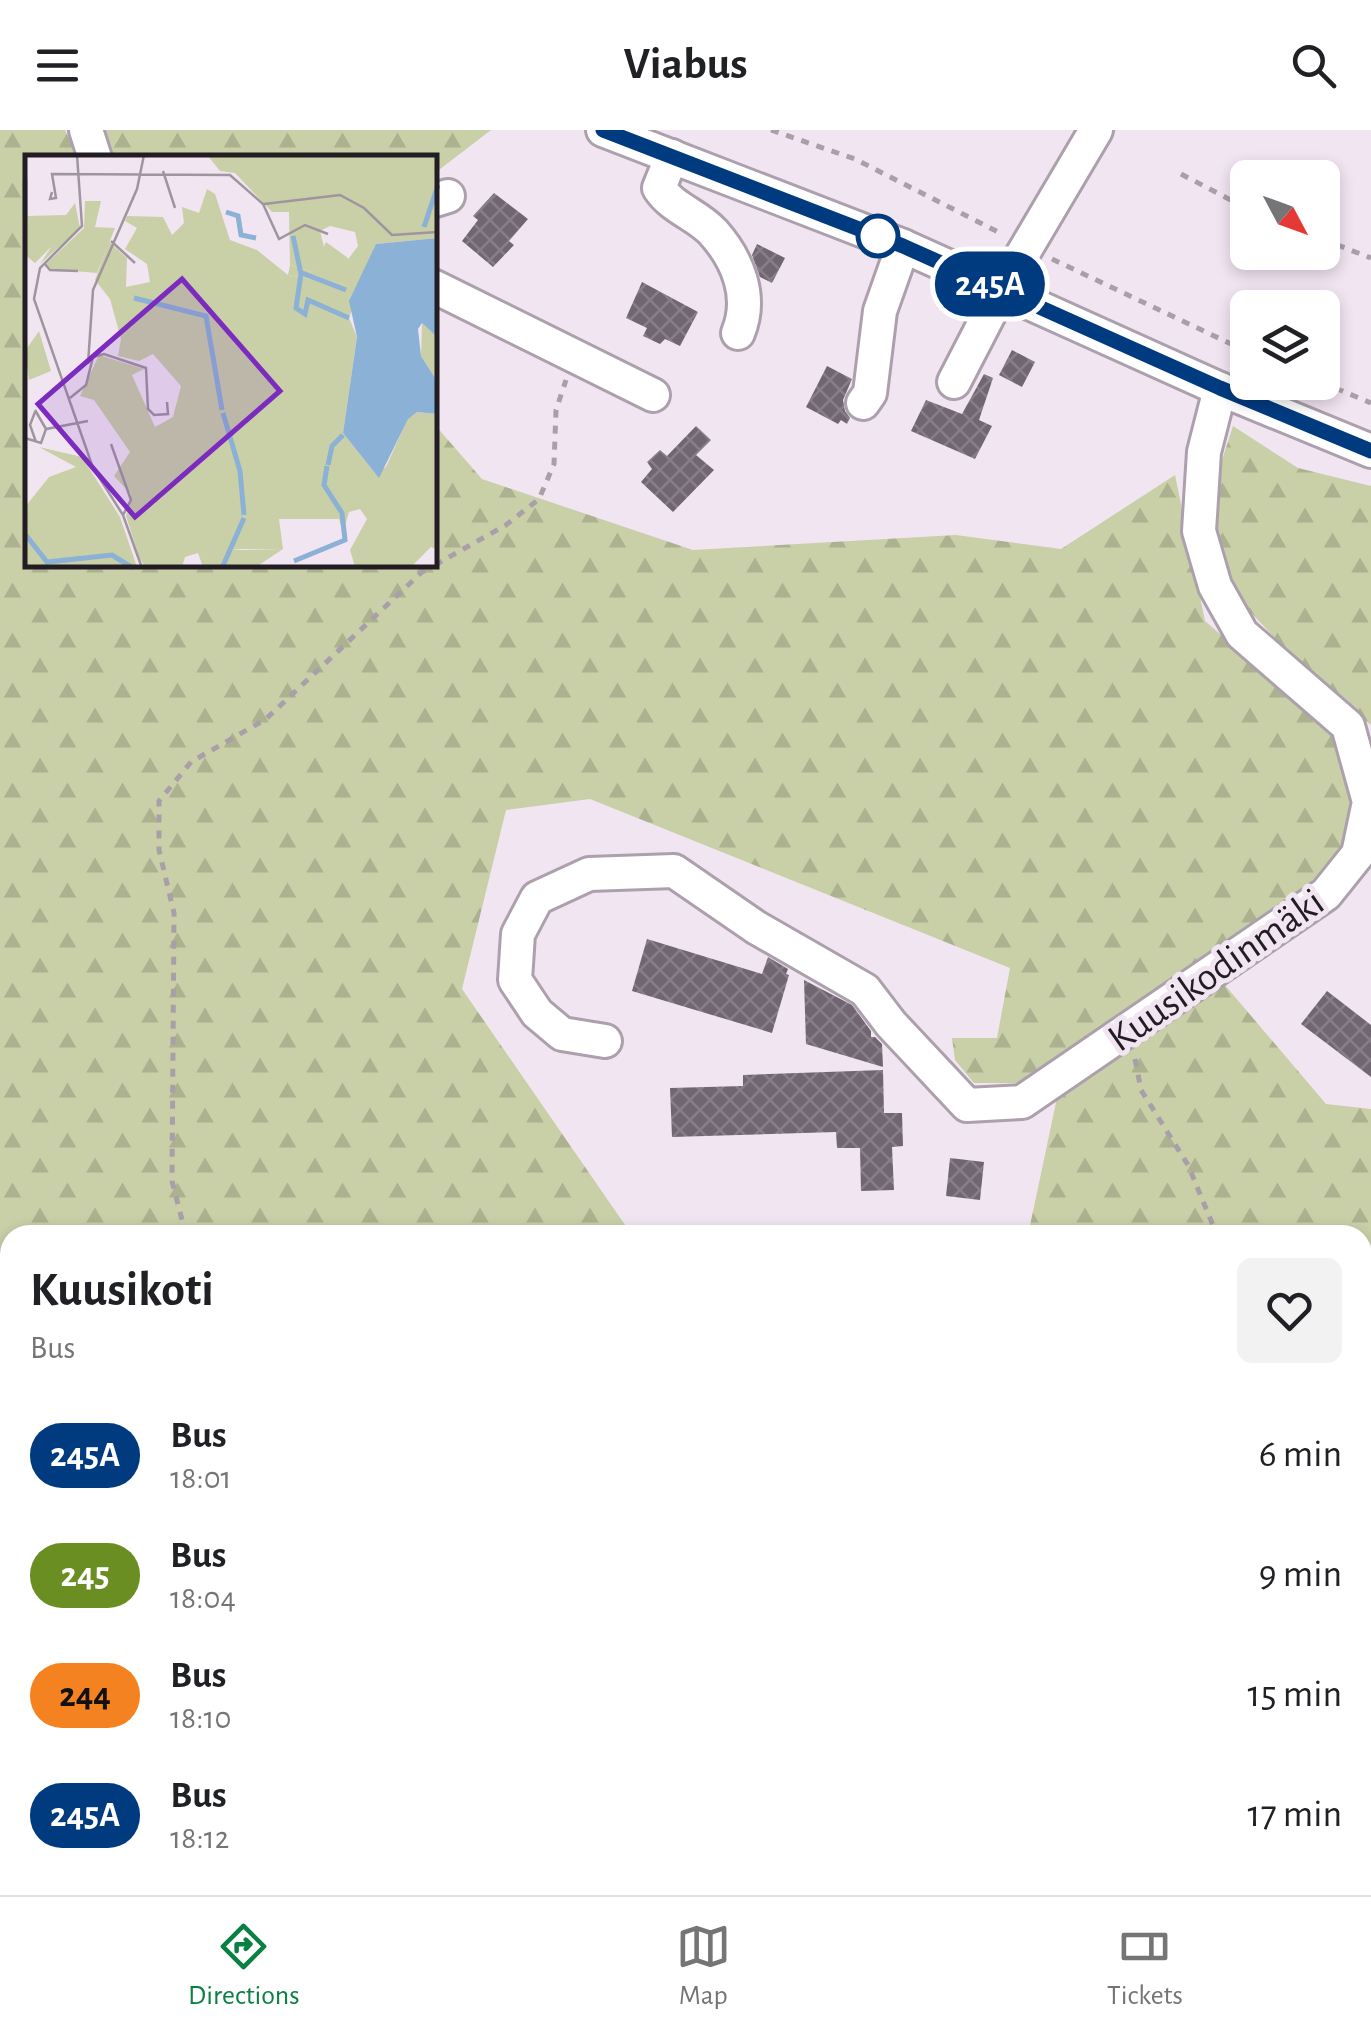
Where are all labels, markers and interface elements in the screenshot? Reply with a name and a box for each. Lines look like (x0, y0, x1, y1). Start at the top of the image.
icon: menu (30, 38, 85, 93)
icon: search (1286, 38, 1341, 93)
text: Viabus (623, 42, 748, 87)
inset map (25, 155, 438, 568)
north arrow (1230, 160, 1340, 270)
map controls (1230, 160, 1340, 400)
unlabelled marker (857, 215, 899, 257)
line badge: 245A (920, 252, 1060, 316)
text: 245A (955, 267, 1025, 302)
button: layers (1230, 290, 1340, 400)
street label: Kuusikodinmäki (1101, 882, 1331, 1060)
button: heart (1237, 1258, 1342, 1363)
text: Kuusikoti (30, 1267, 214, 1315)
text: Bus (30, 1332, 75, 1364)
text: Bus (170, 1417, 227, 1455)
text: 6 min (1259, 1436, 1342, 1474)
text: 245A (50, 1438, 120, 1473)
text: 18:01 (170, 1462, 232, 1494)
text: Bus (170, 1537, 226, 1575)
text: 9 min (1259, 1556, 1342, 1594)
text: 245 (60, 1558, 110, 1593)
text: 18:04 (170, 1582, 236, 1614)
text: Bus (170, 1657, 226, 1695)
text: 15 min (1248, 1676, 1342, 1714)
text: 244 (59, 1678, 111, 1713)
text: 18:10 (170, 1702, 231, 1734)
text: Bus (170, 1777, 227, 1815)
text: 17 min (1248, 1796, 1342, 1834)
text: 245A (50, 1798, 120, 1833)
text: 18:12 (170, 1822, 229, 1854)
tab: Directions (188, 1919, 300, 2013)
tab: Map (676, 1919, 731, 2013)
tab: Tickets (1107, 1919, 1183, 2013)

